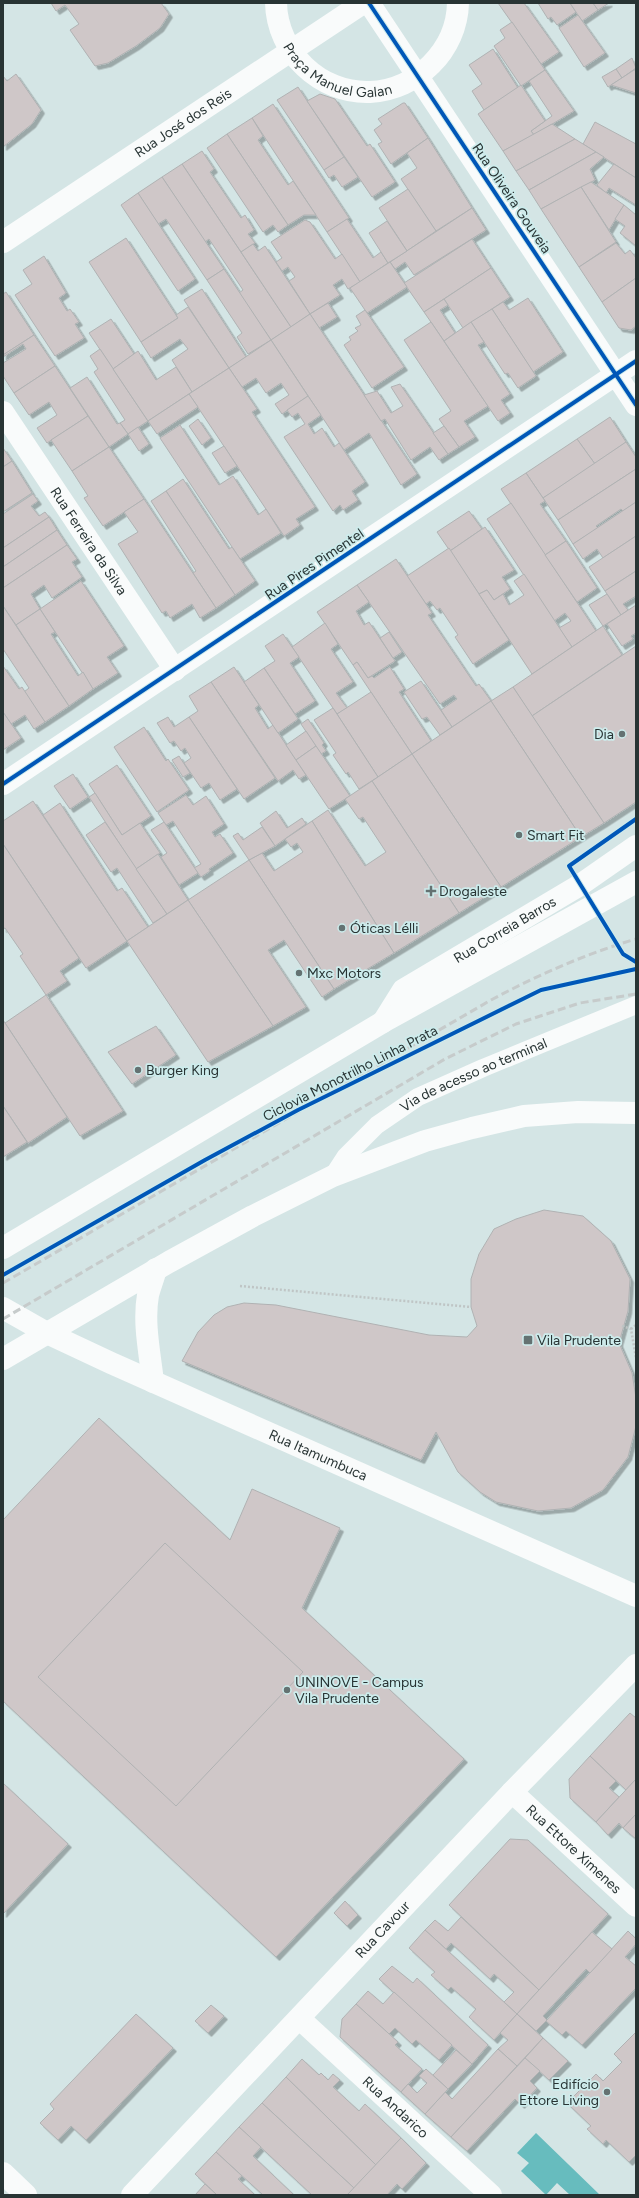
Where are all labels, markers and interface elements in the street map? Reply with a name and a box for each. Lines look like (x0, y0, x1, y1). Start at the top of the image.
street label: Praça Manuel Galan (279, 40, 394, 101)
street label: Rua José dos Reis (132, 85, 235, 161)
street label: Rua Oliveira Gouveia (468, 140, 555, 257)
street label: Rua Ferreira da Silva (47, 484, 131, 598)
street label: Rua Pires Pimentel (262, 525, 367, 604)
place label: Dia (594, 726, 614, 743)
marker: Dia (617, 729, 627, 739)
place label: Smart Fit (527, 827, 584, 844)
marker: Smart Fit (514, 830, 524, 840)
place label: Drogaleste (439, 883, 507, 900)
marker: Drogaleste (426, 886, 436, 896)
street label: Rua Correia Barros (451, 893, 559, 967)
place label: Óticas Lélli (350, 920, 418, 937)
marker: Óticas Lélli (337, 923, 347, 933)
place label: Mxc Motors (307, 965, 381, 982)
marker: Mxc Motors (294, 968, 304, 978)
street label: Ciclovia Monotrilho Linha Prata (260, 1022, 440, 1125)
street label: Via de acesso ao terminal (397, 1035, 550, 1116)
place label: Burger King (146, 1062, 219, 1079)
marker: Burger King (133, 1065, 143, 1075)
place label: Vila Prudente (537, 1332, 621, 1349)
marker: Vila Prudente (522, 1334, 534, 1346)
street label: Rua Itamumbuca (266, 1426, 370, 1485)
place label: UNINOVE - Campus Vila Prudente (295, 1674, 424, 1707)
marker: UNINOVE - Campus Vila Prudente (282, 1685, 292, 1695)
street label: Rua Ettore Ximenes (522, 1801, 625, 1897)
street label: Rua Cavour (352, 1898, 414, 1962)
street label: Rua Andarico (359, 2073, 432, 2142)
place label: Edifício Ettore Living (519, 2076, 599, 2109)
marker: Edifício Ettore Living (602, 2087, 612, 2097)

